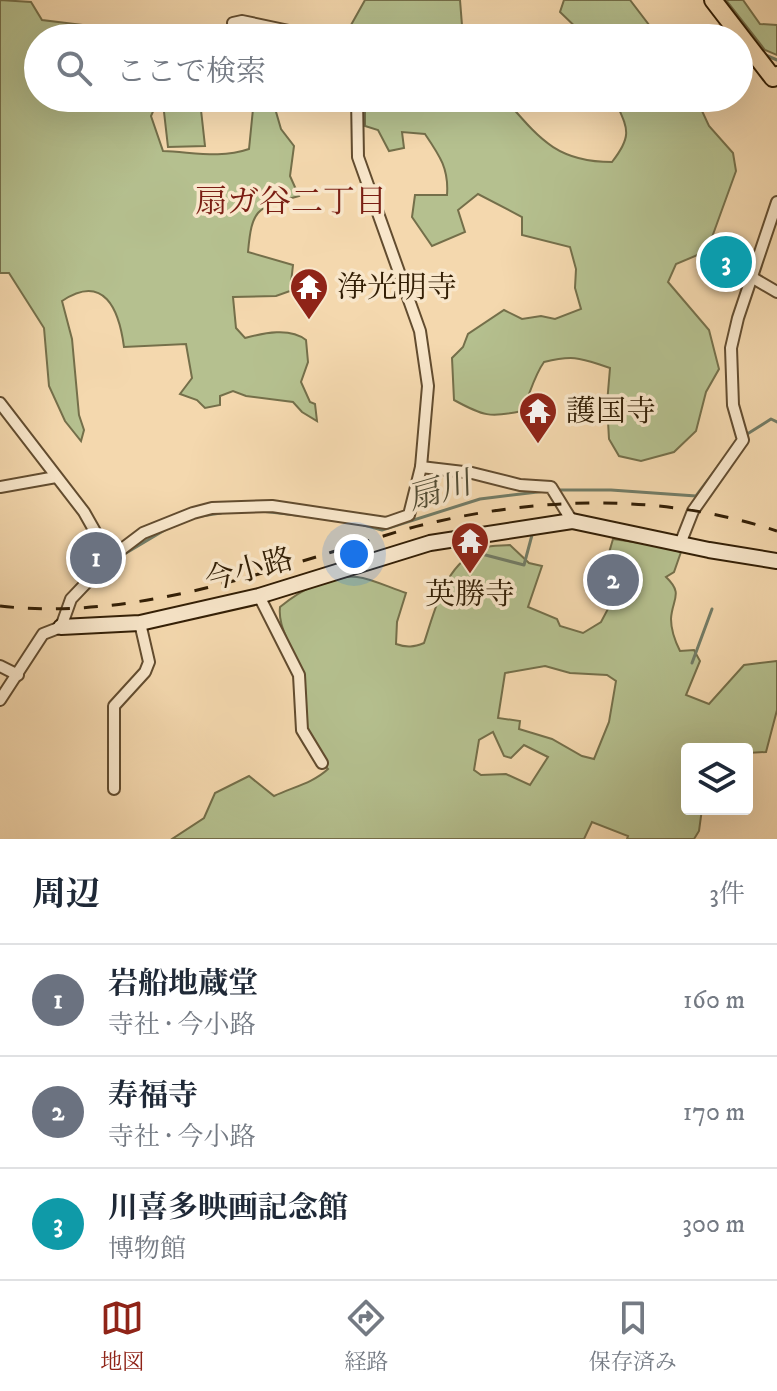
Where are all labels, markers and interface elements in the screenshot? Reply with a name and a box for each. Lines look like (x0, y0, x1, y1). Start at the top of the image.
search box (24, 24, 753, 112)
icon: search (52, 46, 96, 90)
text: ここで検索 (116, 54, 266, 91)
district label: 扇ガ谷二丁目 (195, 183, 387, 223)
pin: 3 (700, 232, 752, 292)
temple icon: 浄光明寺 (288, 266, 330, 321)
place label: 浄光明寺 (337, 270, 457, 307)
temple icon: 護国寺 (517, 390, 559, 445)
place label: 護国寺 (566, 394, 656, 431)
water label: 扇川 (403, 463, 479, 520)
temple icon: 英勝寺 (449, 520, 491, 575)
pin: 1 (70, 528, 122, 588)
your location (334, 534, 374, 574)
street label: 今小路 (201, 541, 298, 600)
pin: 2 (587, 550, 639, 610)
place label: 英勝寺 (425, 577, 515, 614)
map controls (681, 743, 753, 815)
button: layers (681, 743, 753, 815)
text: 周辺 (32, 874, 100, 916)
text: 3件 (709, 878, 745, 911)
text: 岩船地蔵堂 (108, 966, 258, 1003)
text: 1 (53, 984, 63, 1017)
text: 160 m (683, 984, 745, 1017)
text: 寺社 · 今小路 (108, 1009, 255, 1042)
text: 寿福寺 (108, 1078, 198, 1115)
text: 2 (52, 1096, 64, 1129)
text: 170 m (683, 1096, 745, 1129)
text: 寺社 · 今小路 (108, 1121, 255, 1154)
text: 川喜多映画記念館 (108, 1190, 348, 1227)
text: 3 (53, 1208, 63, 1241)
text: 300 m (682, 1208, 745, 1241)
text: 博物館 (108, 1233, 186, 1266)
tab: 地図 (100, 1296, 144, 1376)
tab: 経路 (344, 1296, 389, 1376)
tab: 保存済み (589, 1296, 677, 1376)

